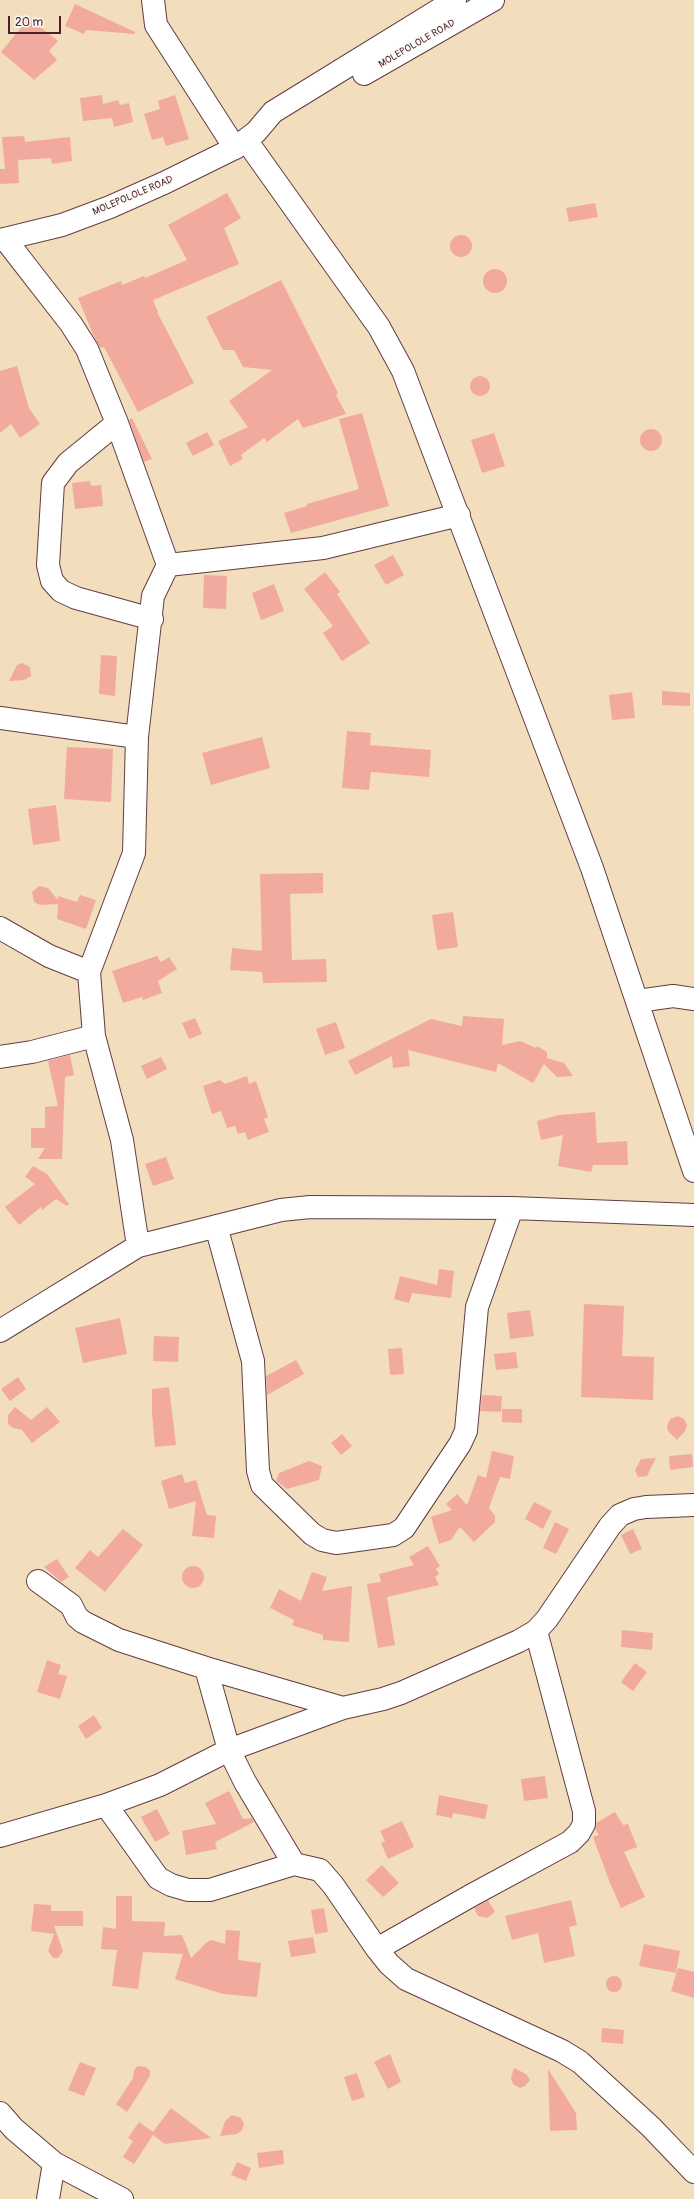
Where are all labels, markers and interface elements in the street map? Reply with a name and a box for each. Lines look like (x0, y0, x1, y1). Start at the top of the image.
scale bar (10, 8, 63, 34)
text: 20 m (15, 15, 43, 30)
street label: MOLEPOLOLE ROAD (377, 17, 457, 71)
street label: MOLEPOLOLE ROAD (91, 174, 175, 218)

